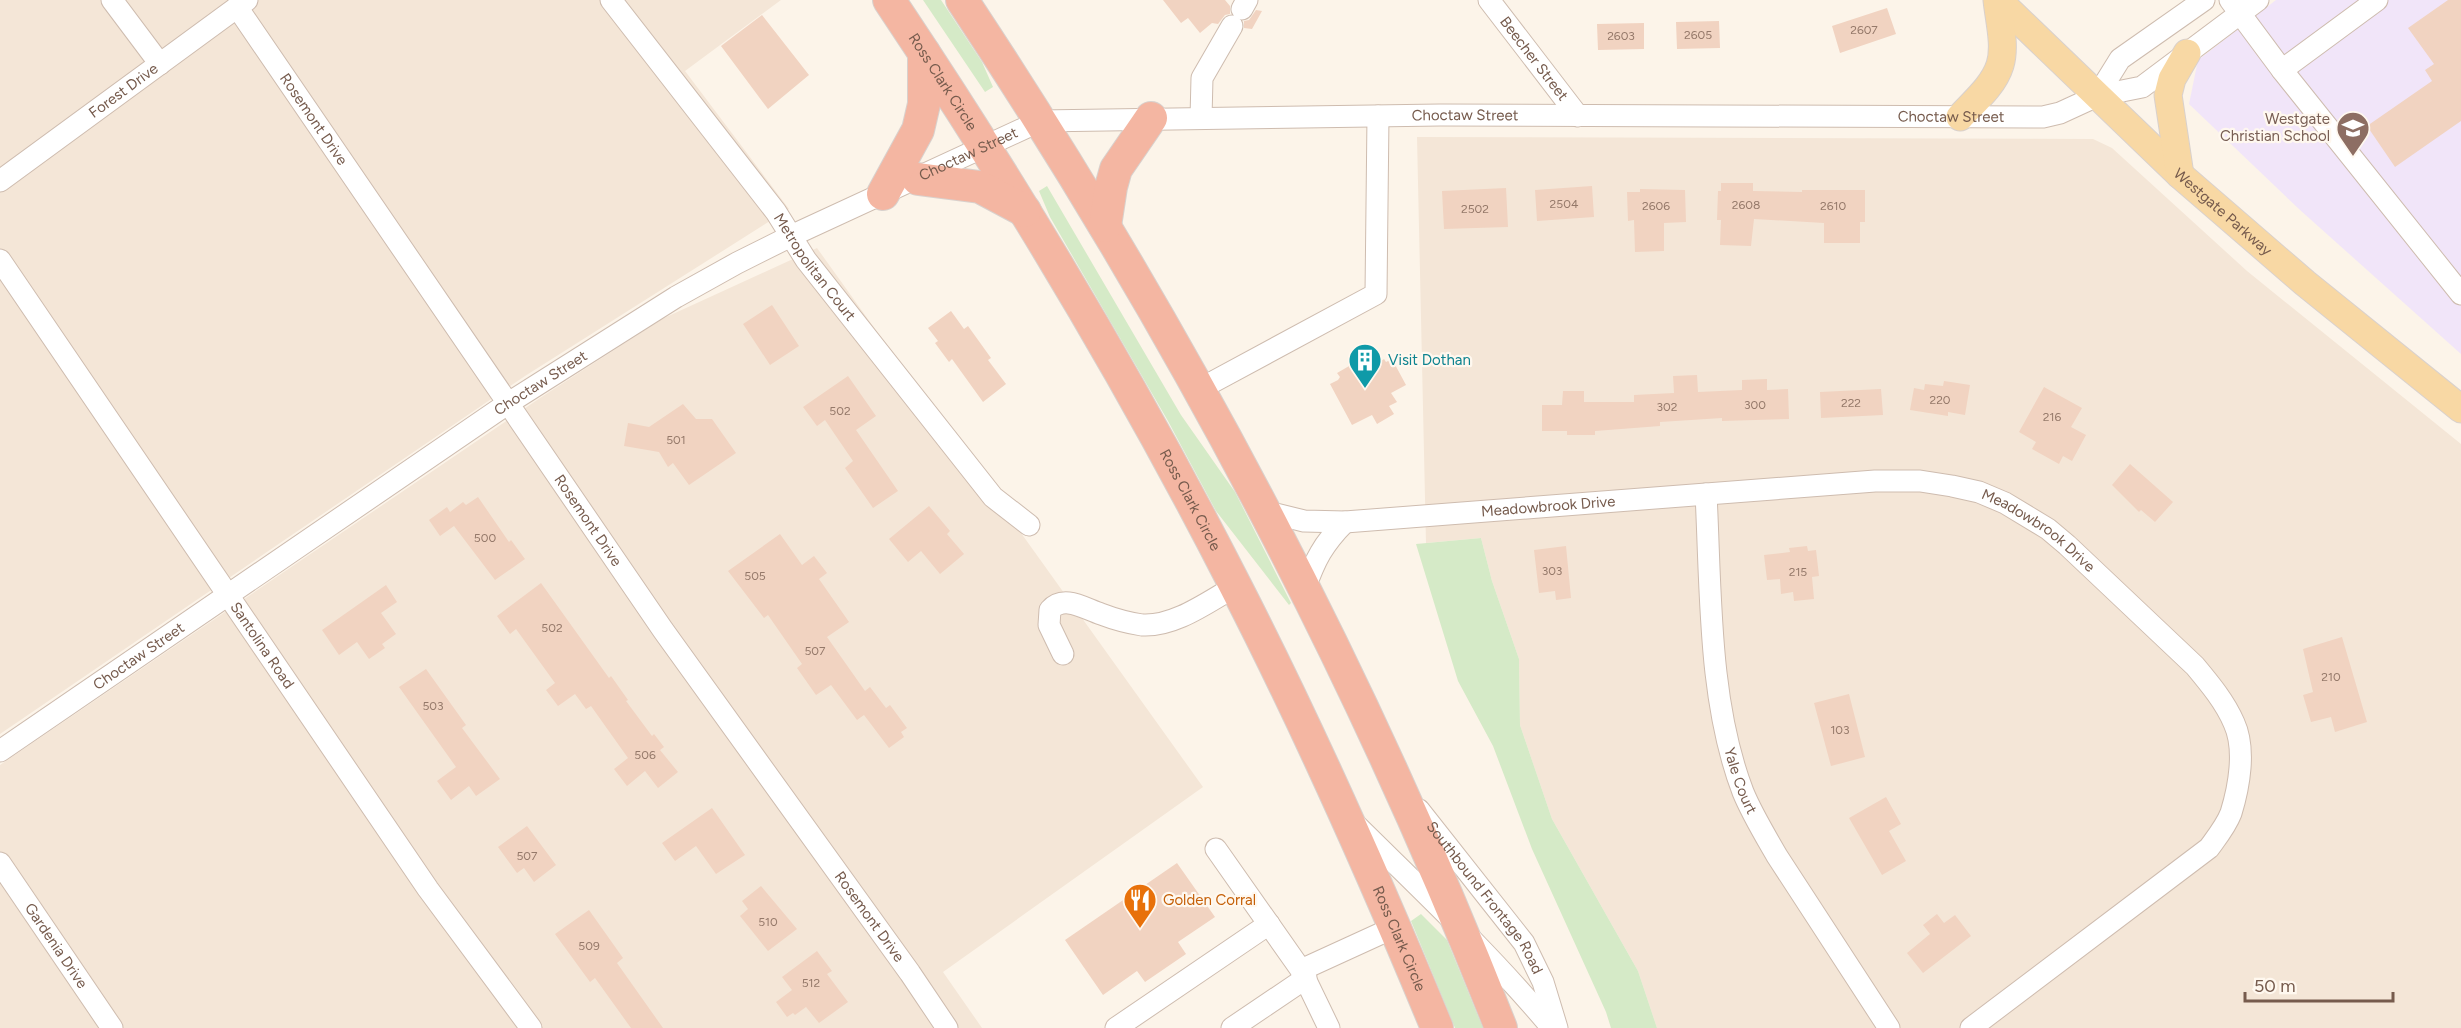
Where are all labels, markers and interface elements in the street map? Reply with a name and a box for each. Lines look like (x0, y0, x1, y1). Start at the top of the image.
street label: Beecher Street (1496, 13, 1572, 105)
house number: 2607 (1850, 23, 1878, 37)
house number: 2605 (1684, 28, 1712, 42)
house number: 2603 (1607, 29, 1635, 43)
street label: Ross Clark Circle (905, 30, 981, 134)
street label: Forest Drive (85, 59, 161, 122)
street label: Rosemont Drive (276, 70, 351, 169)
street label: Choctaw Street (1412, 106, 1519, 124)
street label: Choctaw Street (1898, 108, 2005, 126)
place label: Westgate Christian School (2220, 110, 2330, 145)
school or university icon: Westgate Christian School (2335, 110, 2371, 157)
street label: Choctaw Street (916, 123, 1021, 185)
street label: Westgate Parkway (2170, 165, 2276, 259)
house number: 2504 (1550, 197, 1579, 211)
house number: 2608 (1732, 198, 1760, 212)
house number: 2606 (1642, 199, 1670, 213)
house number: 2610 (1820, 199, 1846, 213)
house number: 2502 (1461, 202, 1489, 216)
street label: Metropolitan Court (770, 210, 860, 325)
building icon: Visit Dothan (1347, 342, 1383, 389)
street label: Choctaw Street (491, 346, 591, 419)
place label: Visit Dothan (1388, 351, 1471, 369)
house number: 220 (1929, 393, 1951, 407)
house number: 222 (1841, 396, 1861, 410)
house number: 300 (1744, 398, 1766, 412)
house number: 302 (1657, 400, 1677, 414)
house number: 502 (829, 404, 851, 418)
house number: 216 (2043, 410, 2061, 424)
house number: 501 (666, 433, 686, 447)
street label: Ross Clark Circle (1156, 446, 1225, 554)
street label: Rosemont Drive (550, 471, 626, 570)
street label: Meadowbrook Drive (1979, 485, 2099, 576)
street label: Meadowbrook Drive (1480, 492, 1616, 520)
house number: 500 (474, 531, 496, 545)
house number: 303 (1542, 564, 1562, 578)
house number: 215 (1789, 565, 1807, 579)
house number: 505 (744, 569, 766, 583)
street label: Santolina Road (226, 599, 298, 692)
street label: Choctaw Street (90, 618, 188, 694)
house number: 502 (541, 621, 563, 635)
house number: 507 (804, 644, 826, 658)
house number: 210 (2321, 670, 2341, 684)
house number: 503 (422, 699, 444, 713)
house number: 103 (1830, 723, 1850, 737)
street label: Yale Court (1720, 745, 1761, 817)
house number: 506 (634, 748, 656, 762)
street label: Southbound Frontage Road (1423, 818, 1547, 977)
house number: 507 (516, 849, 538, 863)
street label: Rosemont Drive (831, 868, 908, 965)
restaurant icon: Golden Corral (1122, 882, 1158, 929)
street label: Ross Clark Circle (1369, 883, 1430, 994)
place label: Golden Corral (1163, 891, 1256, 909)
street label: Gardenia Drive (21, 900, 91, 992)
house number: 510 (758, 915, 778, 929)
house number: 509 (578, 939, 600, 953)
scale bar (2245, 965, 2394, 1003)
text: 50 m (2254, 975, 2296, 997)
house number: 512 (802, 976, 820, 990)

